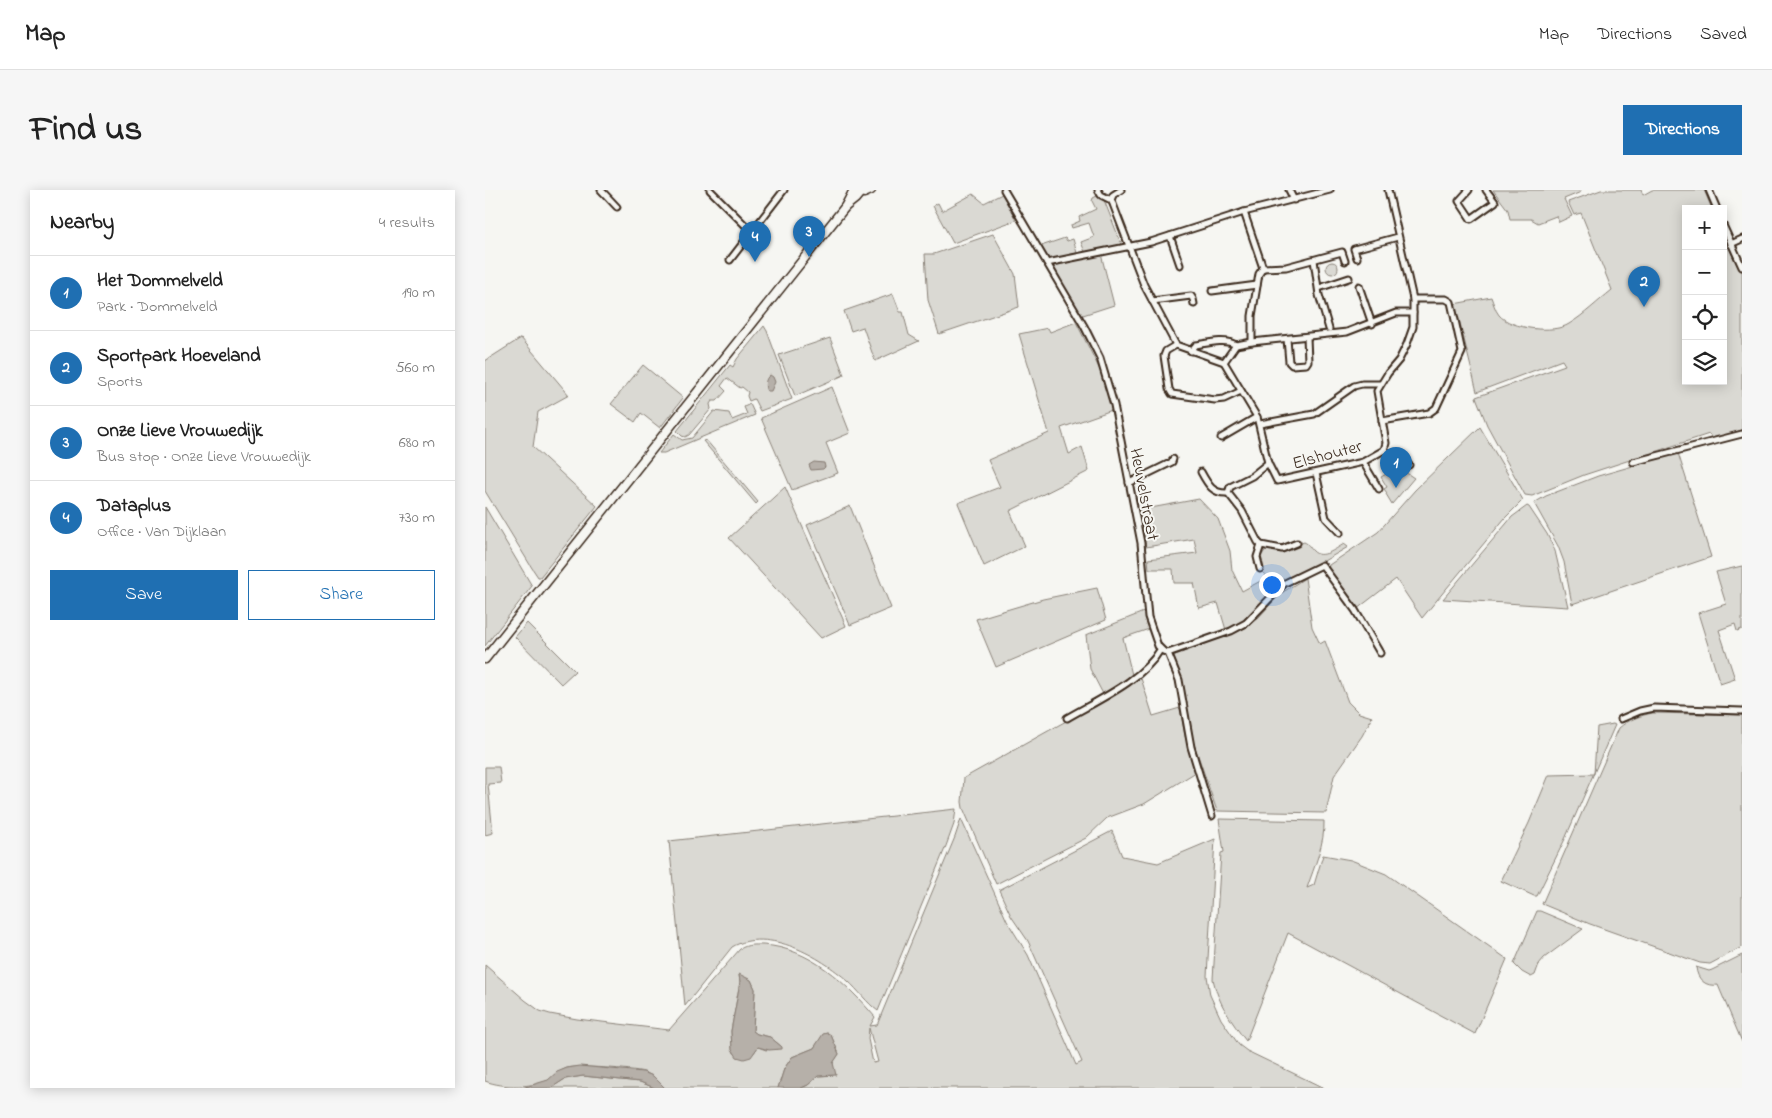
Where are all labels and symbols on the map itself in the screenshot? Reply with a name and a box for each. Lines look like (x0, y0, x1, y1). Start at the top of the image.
pin: 3 (793, 216, 825, 257)
pin: 4 (739, 221, 771, 262)
pin: 2 (1628, 266, 1660, 307)
street label: Elshouter (1290, 434, 1366, 478)
street label: Heuvelstraat (1121, 446, 1165, 543)
pin: 1 (1380, 447, 1412, 488)
your location (1259, 572, 1285, 598)

